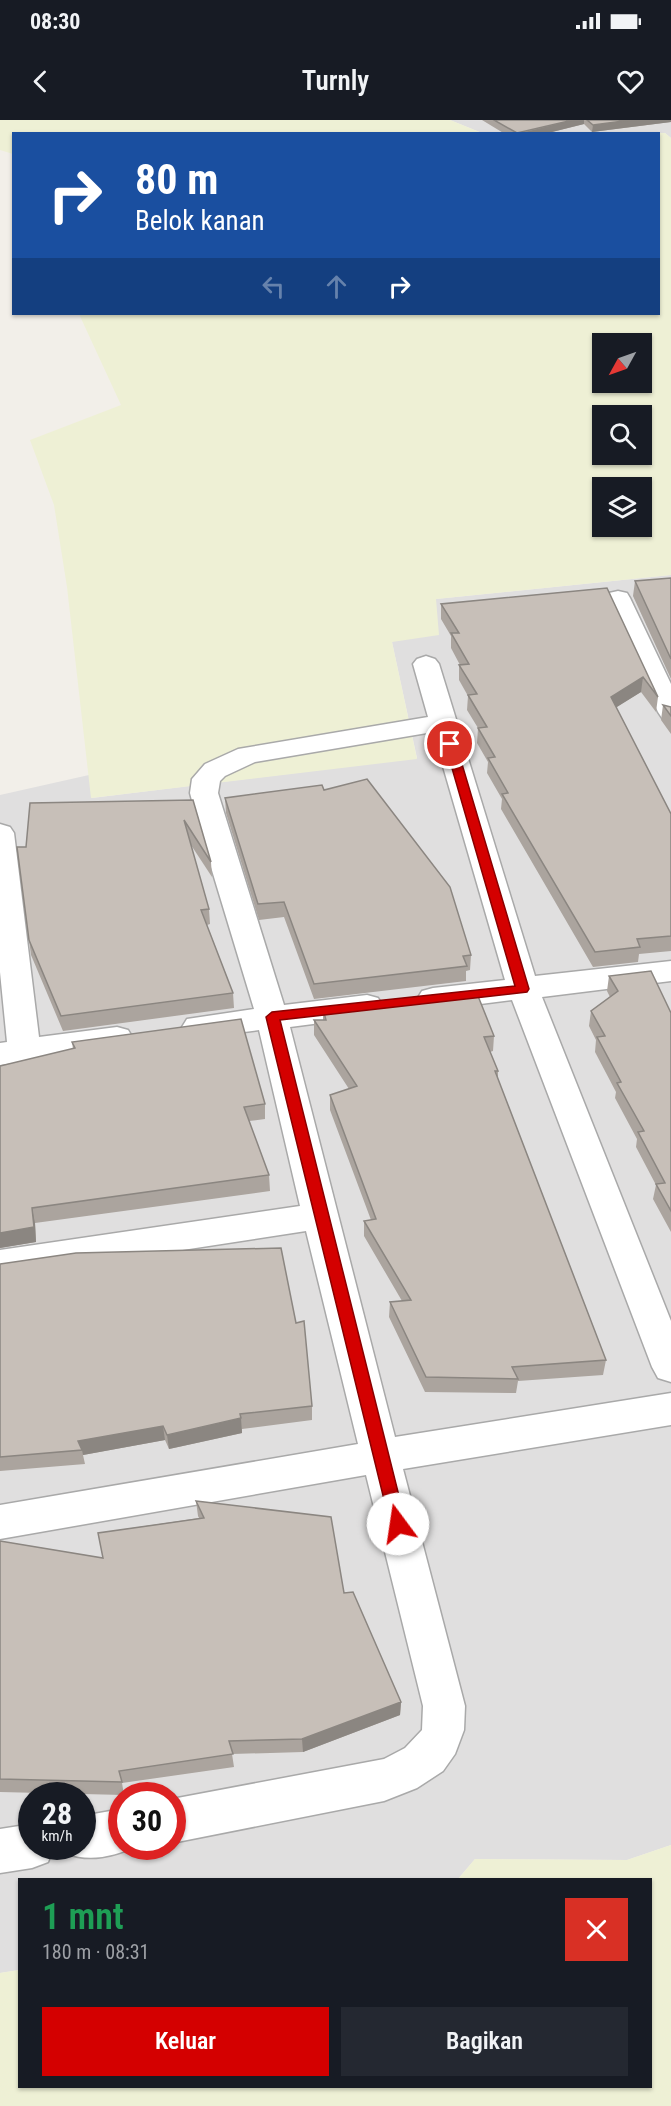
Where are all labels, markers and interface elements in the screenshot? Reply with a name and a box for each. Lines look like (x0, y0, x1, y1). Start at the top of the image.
text: 08:30 (30, 9, 81, 34)
icon: back (24, 65, 57, 98)
text: Turnly (302, 65, 369, 97)
icon: heart (614, 65, 647, 98)
text: 80 m (135, 155, 218, 204)
icon: right (36, 156, 114, 234)
text: Belok kanan (135, 205, 265, 237)
icon: left (257, 270, 290, 303)
icon: ahead (320, 270, 353, 303)
icon: right (383, 270, 416, 303)
north arrow (592, 333, 652, 393)
map controls (592, 333, 652, 537)
button: search (592, 405, 652, 465)
button: layers (592, 477, 652, 537)
pin (424, 718, 475, 769)
icon: arrive (433, 727, 466, 760)
position arrow (366, 1492, 430, 1556)
speed limit sign: 30 (108, 1782, 186, 1860)
text: 28 (42, 1796, 72, 1831)
text: km/h (42, 1827, 72, 1845)
text: 1 mnt (42, 1896, 124, 1938)
button: close (565, 1898, 628, 1961)
text: 180 m · 08:31 (42, 1940, 149, 1964)
button: Keluar (42, 2007, 329, 2076)
button: Bagikan (341, 2007, 628, 2076)

